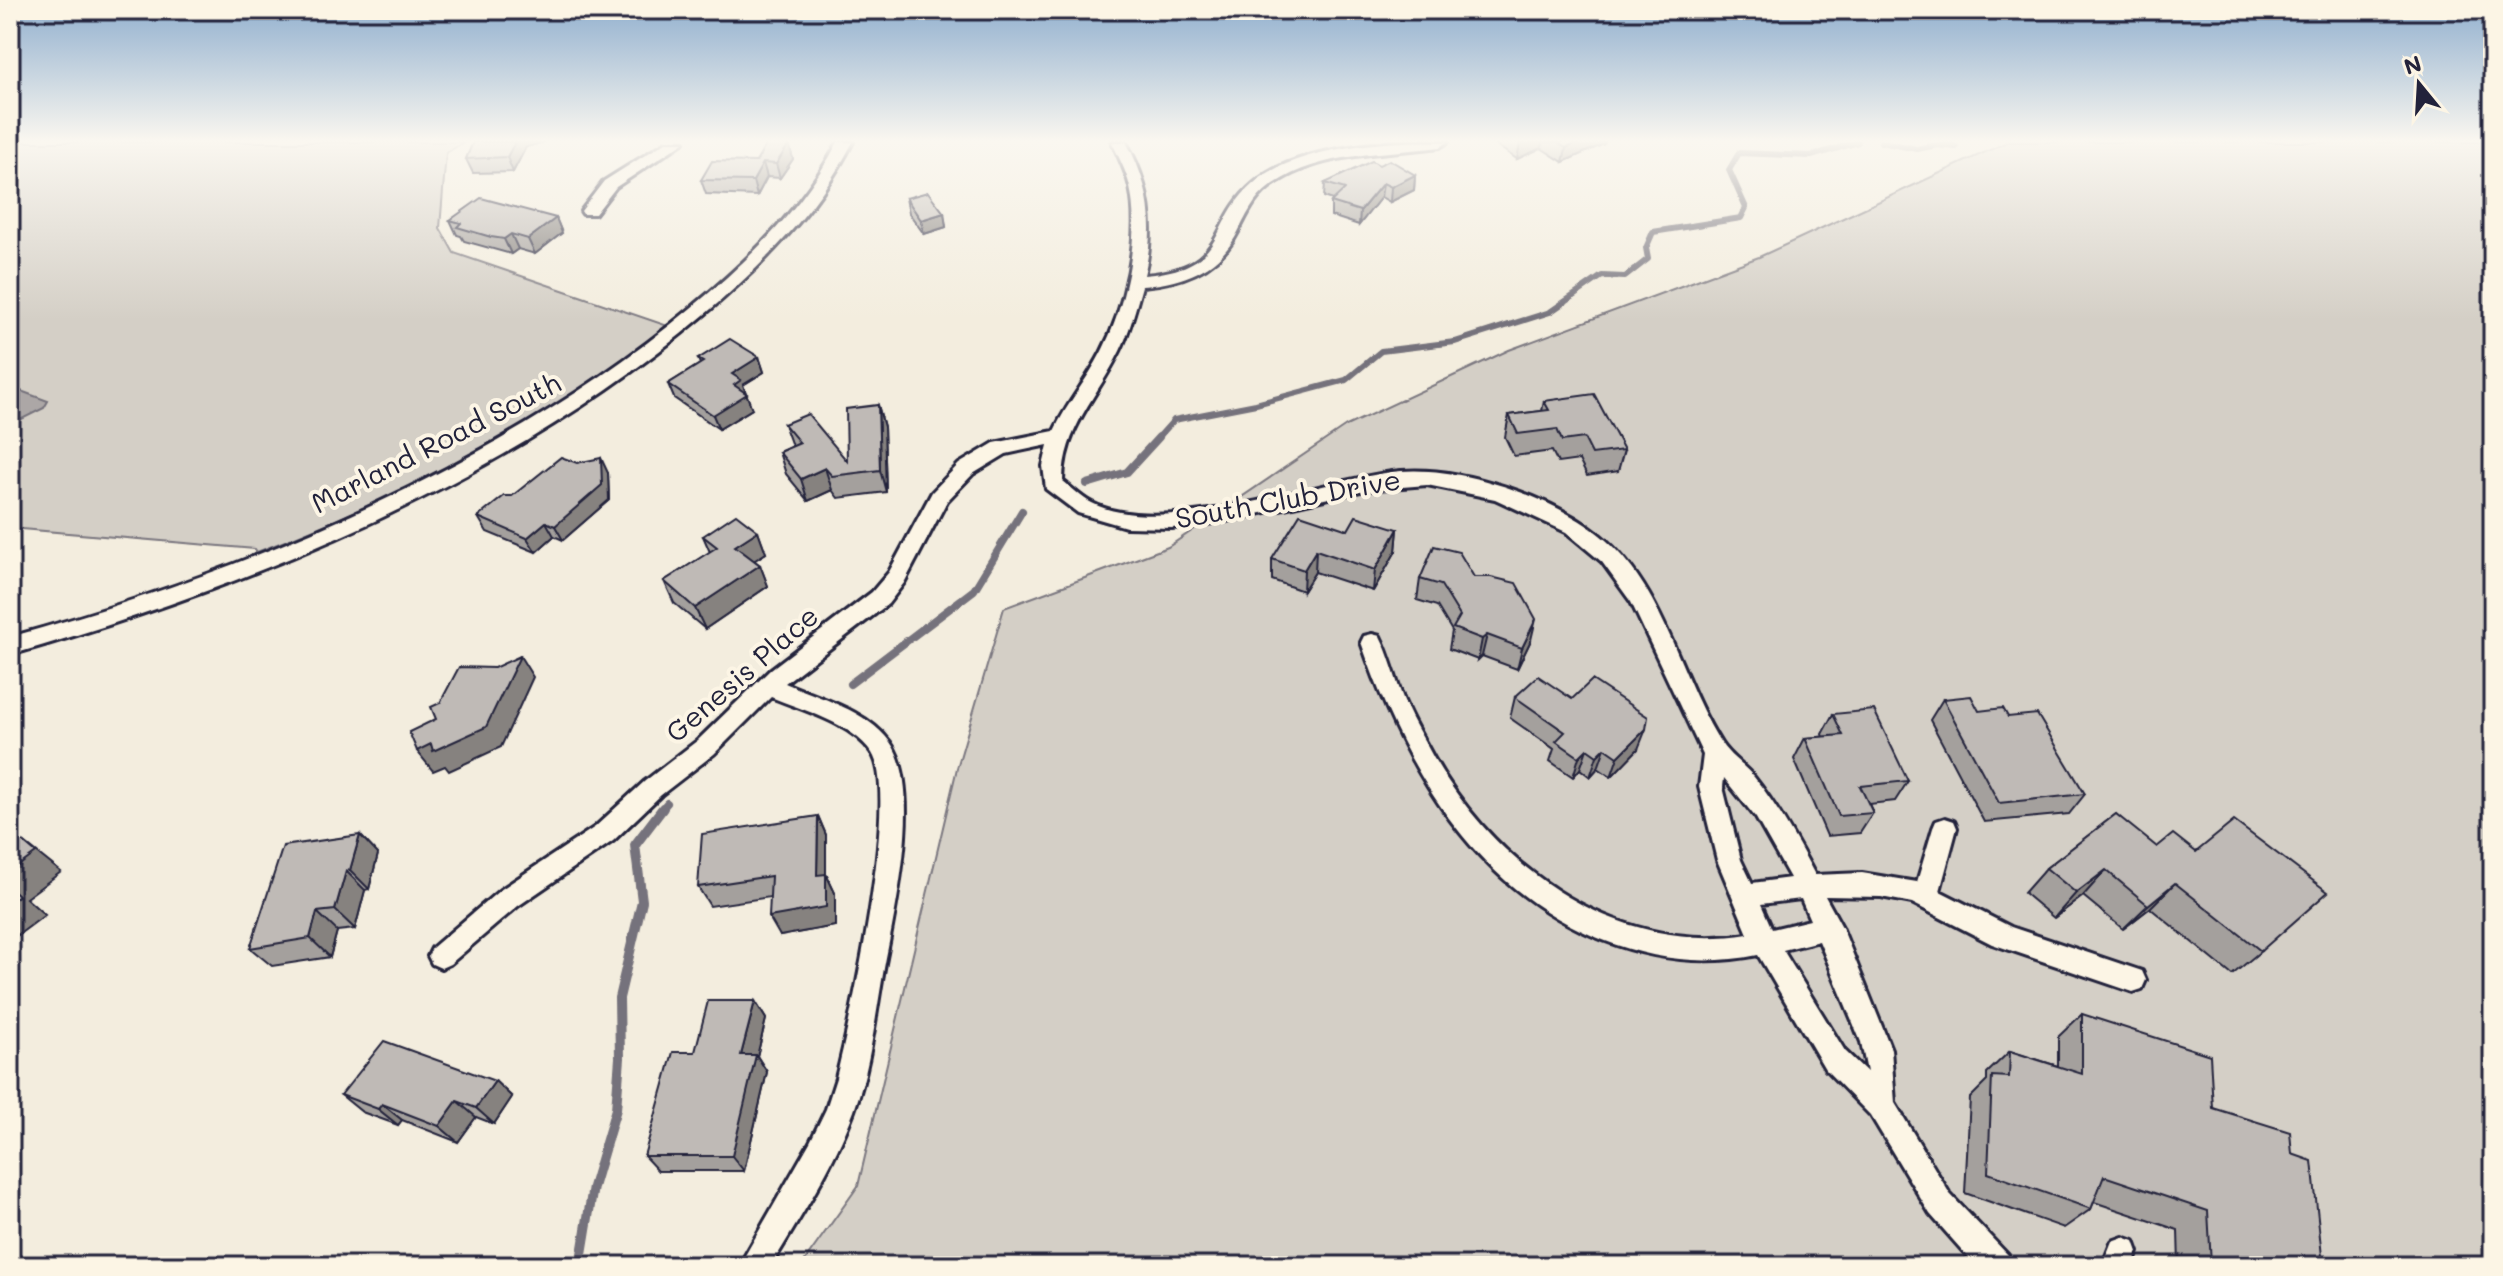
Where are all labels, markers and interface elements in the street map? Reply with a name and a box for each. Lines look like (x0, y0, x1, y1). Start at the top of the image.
north arrow (2379, 44, 2459, 124)
text: N (2400, 48, 2425, 81)
street label: Marland Road South (305, 364, 566, 521)
street label: South Club Drive (1172, 461, 1403, 536)
street label: Genesis Place (657, 597, 825, 749)

